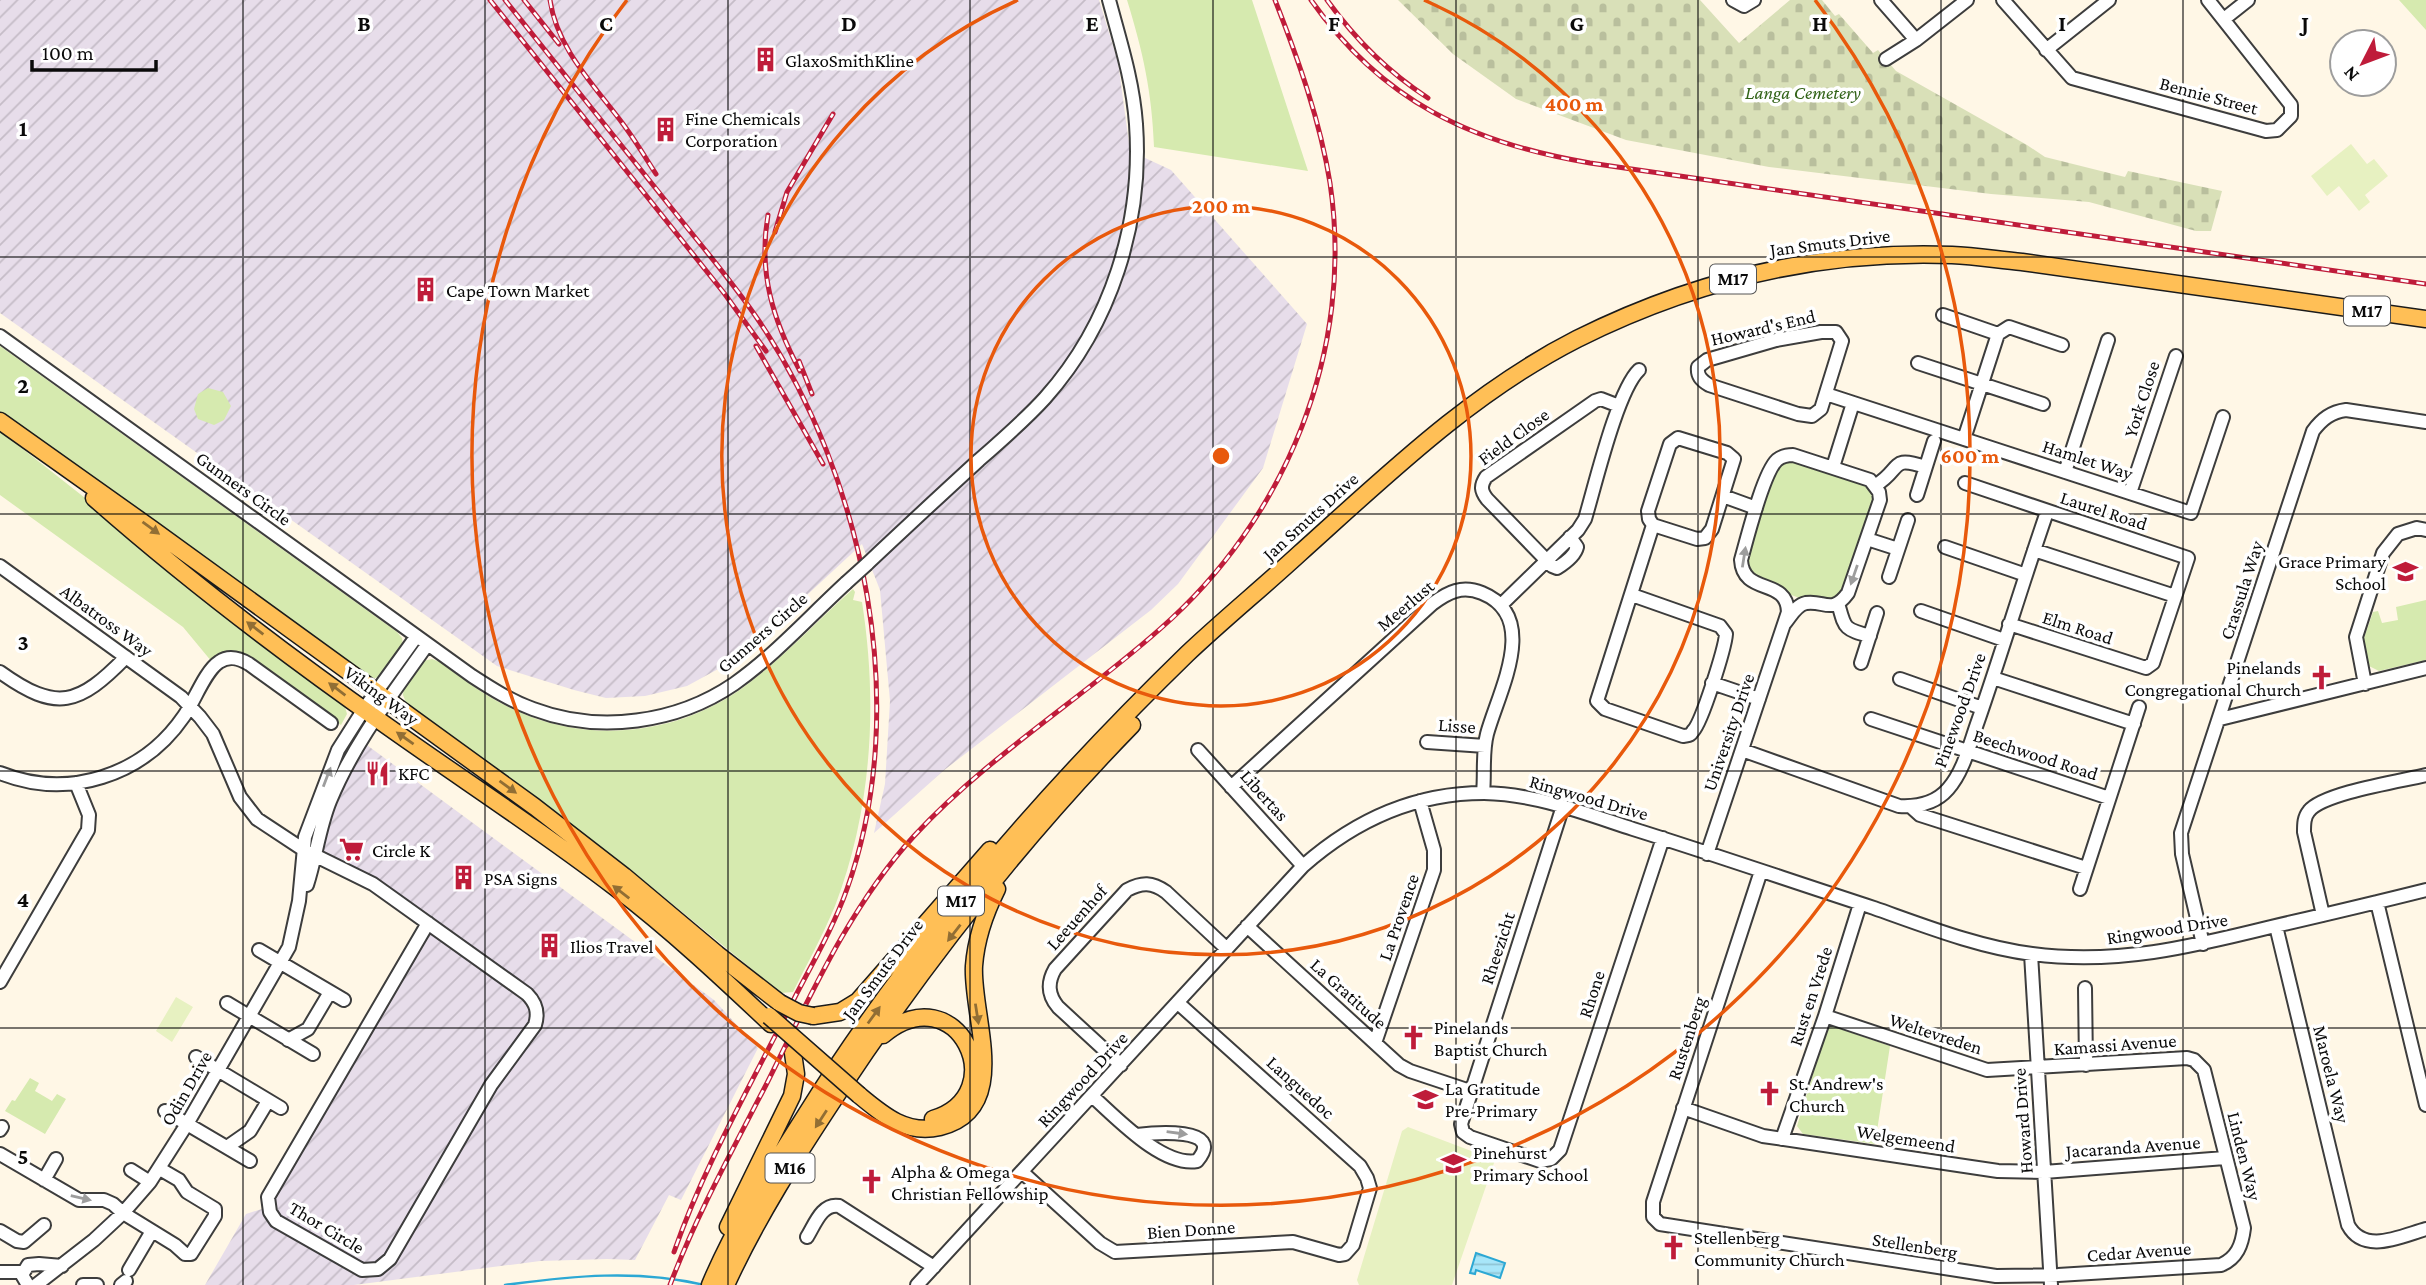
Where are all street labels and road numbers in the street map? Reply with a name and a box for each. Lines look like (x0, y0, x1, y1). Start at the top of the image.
street label: Bennie Street (2158, 72, 2261, 119)
street label: Jan Smuts Drive (1767, 225, 1891, 261)
road number: M17 (1710, 264, 1756, 293)
road number: M17 (2344, 296, 2390, 326)
street label: Howard's End (1709, 305, 1817, 350)
street label: York Close (2119, 358, 2164, 440)
street label: Field Close (1474, 404, 1553, 469)
street label: Hamlet Way (2040, 435, 2136, 484)
street label: Gunners Circle (192, 447, 295, 530)
street label: Jan Smuts Drive (1257, 468, 1362, 566)
street label: Laurel Road (2058, 487, 2150, 534)
street label: Crassula Way (2216, 538, 2267, 642)
street label: Meerlust (1373, 575, 1439, 635)
street label: Albatross Way (56, 580, 157, 661)
street label: Gunners Circle (713, 588, 812, 677)
street label: Elm Road (2040, 606, 2116, 649)
street label: Pinewood Drive (1929, 650, 1990, 770)
street label: Viking Way (341, 661, 423, 729)
street label: University Drive (1698, 670, 1758, 794)
street label: Lisse (1437, 714, 1477, 737)
street label: Beechwood Road (1971, 724, 2101, 785)
street label: Libertas (1236, 765, 1293, 825)
street label: Ringwood Drive (1527, 771, 1651, 824)
street label: La Provence (1374, 871, 1423, 963)
street label: Leeuenhof (1042, 880, 1112, 954)
road number: M17 (938, 887, 984, 916)
street label: Rheezicht (1476, 909, 1519, 987)
street label: Ringwood Drive (2105, 909, 2229, 948)
street label: Jan Smuts Drive (836, 915, 927, 1025)
street label: Rust en Vrede (1785, 944, 1836, 1049)
street label: La Gratitude (1306, 954, 1391, 1033)
street label: Rhone (1574, 968, 1609, 1021)
street label: Rustenberg (1663, 994, 1710, 1082)
street label: Weltevreden (1887, 1009, 1985, 1058)
street label: Maroela Way (2309, 1023, 2354, 1125)
street label: Ringwood Drive (1033, 1027, 1132, 1131)
street label: Kamassi Avenue (2053, 1030, 2177, 1059)
street label: Odin Drive (157, 1047, 216, 1129)
street label: Languedoc (1263, 1052, 1339, 1123)
street label: Howard Drive (2008, 1067, 2037, 1174)
street label: Linden Way (2223, 1110, 2266, 1203)
street label: Welgemeend (1855, 1120, 1957, 1157)
street label: Jacaranda Avenue (2063, 1131, 2201, 1162)
road number: M16 (766, 1154, 814, 1182)
street label: Thor Circle (285, 1197, 368, 1258)
street label: Bien Donne (1146, 1216, 1236, 1243)
street label: Stellenberg (1871, 1228, 1959, 1263)
street label: Cedar Avenue (2086, 1237, 2192, 1266)

